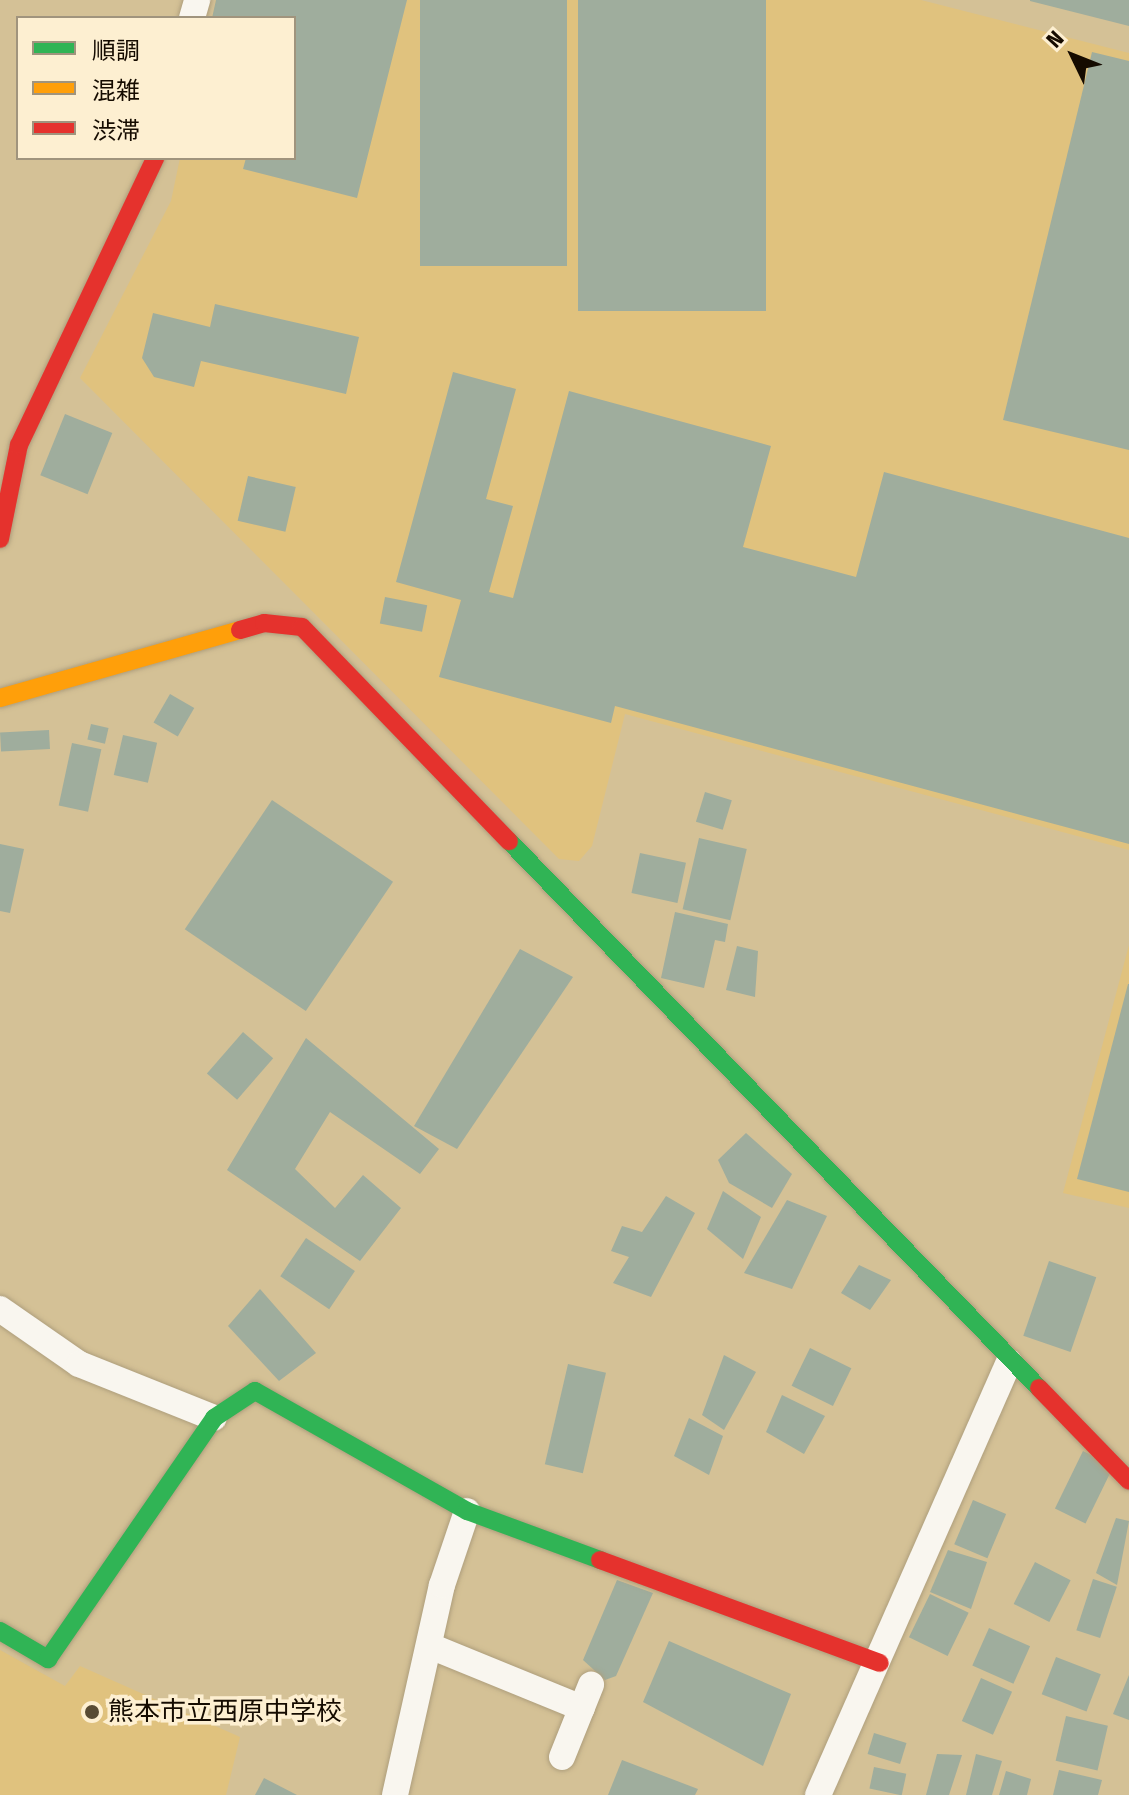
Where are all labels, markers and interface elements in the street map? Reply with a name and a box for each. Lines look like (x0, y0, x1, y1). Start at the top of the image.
legend (16, 16, 296, 160)
north arrow (1033, 16, 1113, 96)
text: N (1041, 25, 1069, 53)
text: 順調 (92, 37, 140, 65)
text: 混雑 (92, 77, 140, 105)
text: 渋滞 (92, 117, 140, 145)
place label: 熊本市立西原中学校 (108, 1696, 342, 1728)
marker: 熊本市立西原中学校 (83, 1703, 101, 1721)

